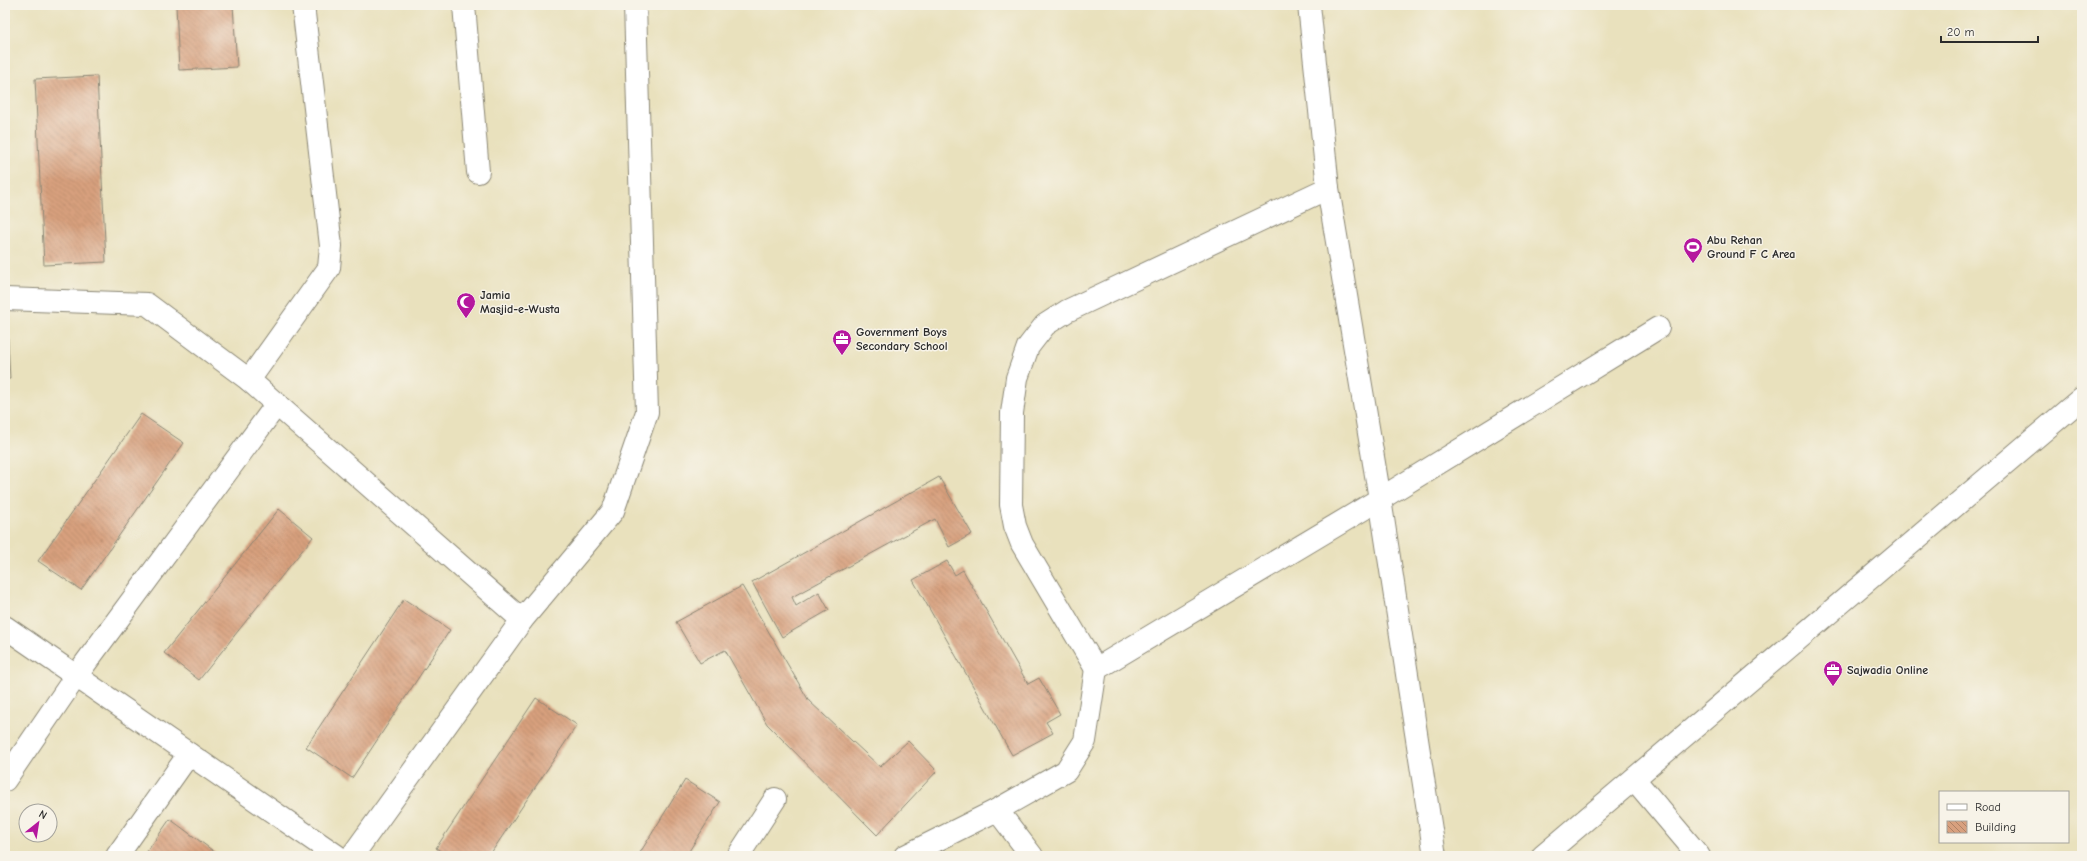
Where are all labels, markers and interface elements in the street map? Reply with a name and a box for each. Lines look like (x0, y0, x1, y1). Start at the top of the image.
scale bar (1941, 18, 2038, 44)
text: 20 m (1947, 25, 1975, 39)
place label: Abu Rehan Ground F C Area (1707, 233, 1795, 261)
sports icon: Abu Rehan Ground F C Area (1682, 236, 1704, 264)
place label: Jamia Masjid-e-Wusta (480, 288, 560, 316)
mosque icon: Jamia Masjid-e-Wusta (455, 291, 477, 319)
place label: Government Boys Secondary School (856, 325, 948, 353)
office icon: Government Boys Secondary School (831, 328, 853, 356)
office icon: Sajwadia Online (1822, 659, 1844, 687)
place label: Sajwadia Online (1847, 663, 1928, 677)
legend (1939, 791, 2069, 843)
text: Road (1975, 800, 2001, 814)
north arrow (18, 803, 58, 843)
text: N (36, 807, 49, 822)
text: Building (1975, 820, 2016, 834)

